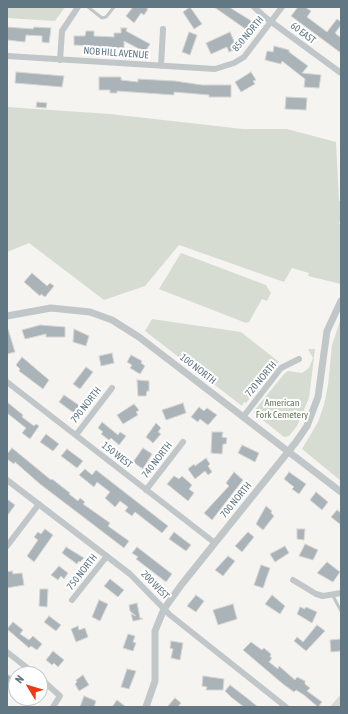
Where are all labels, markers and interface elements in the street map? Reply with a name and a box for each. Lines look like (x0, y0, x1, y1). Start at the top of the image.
street label: 850 NORTH (230, 14, 266, 54)
street label: 60 EAST (288, 20, 318, 46)
street label: NOB HILL AVENUE (83, 45, 149, 61)
street label: 100 NORTH (178, 351, 218, 387)
street label: 720 NORTH (243, 359, 279, 399)
street label: 790 NORTH (68, 385, 104, 425)
park label: American Fork Cemetery (256, 397, 308, 420)
street label: 150 WEST (99, 439, 135, 471)
street label: 740 NORTH (139, 440, 175, 480)
street label: 700 NORTH (218, 480, 254, 520)
street label: 750 NORTH (64, 552, 100, 592)
street label: 200 WEST (138, 568, 172, 602)
north arrow (8, 666, 48, 706)
text: N (13, 673, 26, 685)

